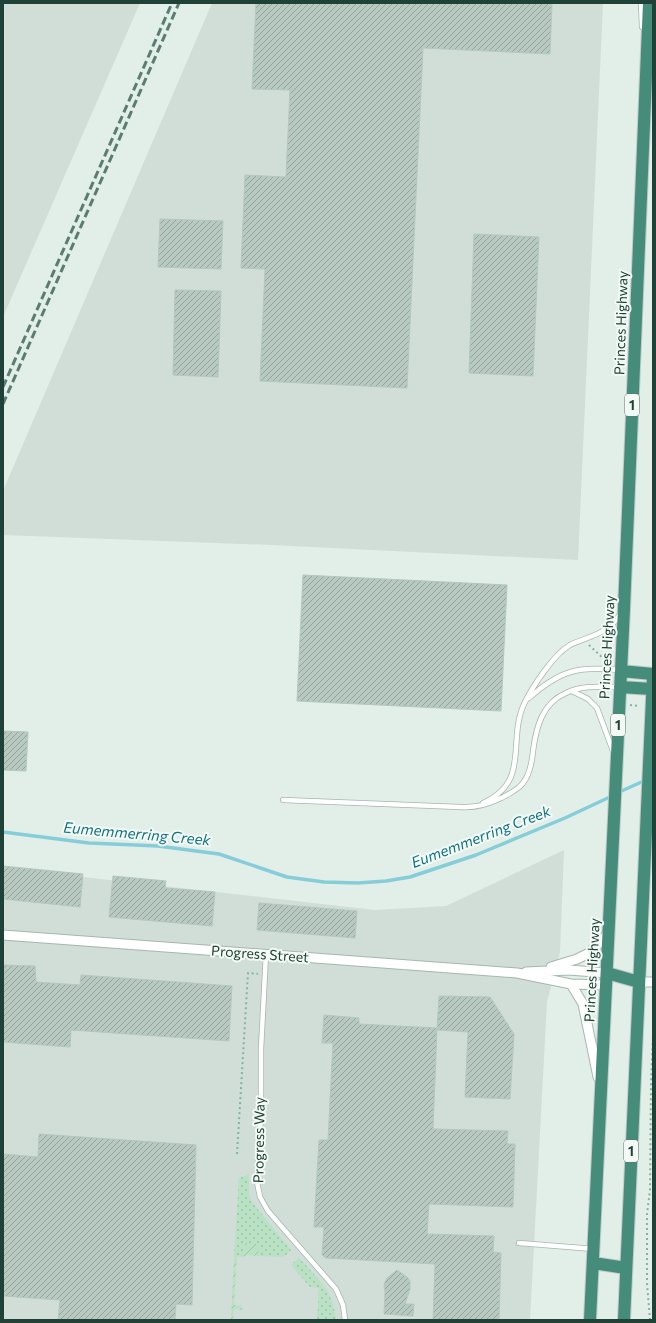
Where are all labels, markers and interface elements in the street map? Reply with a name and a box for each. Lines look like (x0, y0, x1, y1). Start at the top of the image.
street label: Princes Highway (610, 271, 631, 375)
road number: 1 (625, 394, 639, 416)
street label: Princes Highway (595, 594, 618, 700)
road number: 1 (611, 714, 625, 736)
water label: Eumemmerring Creek (408, 801, 554, 871)
water label: Eumemmerring Creek (63, 818, 212, 848)
street label: Princes Highway (580, 917, 603, 1023)
street label: Progress Street (211, 942, 310, 965)
street label: Progress Way (249, 1097, 268, 1183)
road number: 1 (624, 1140, 638, 1162)

